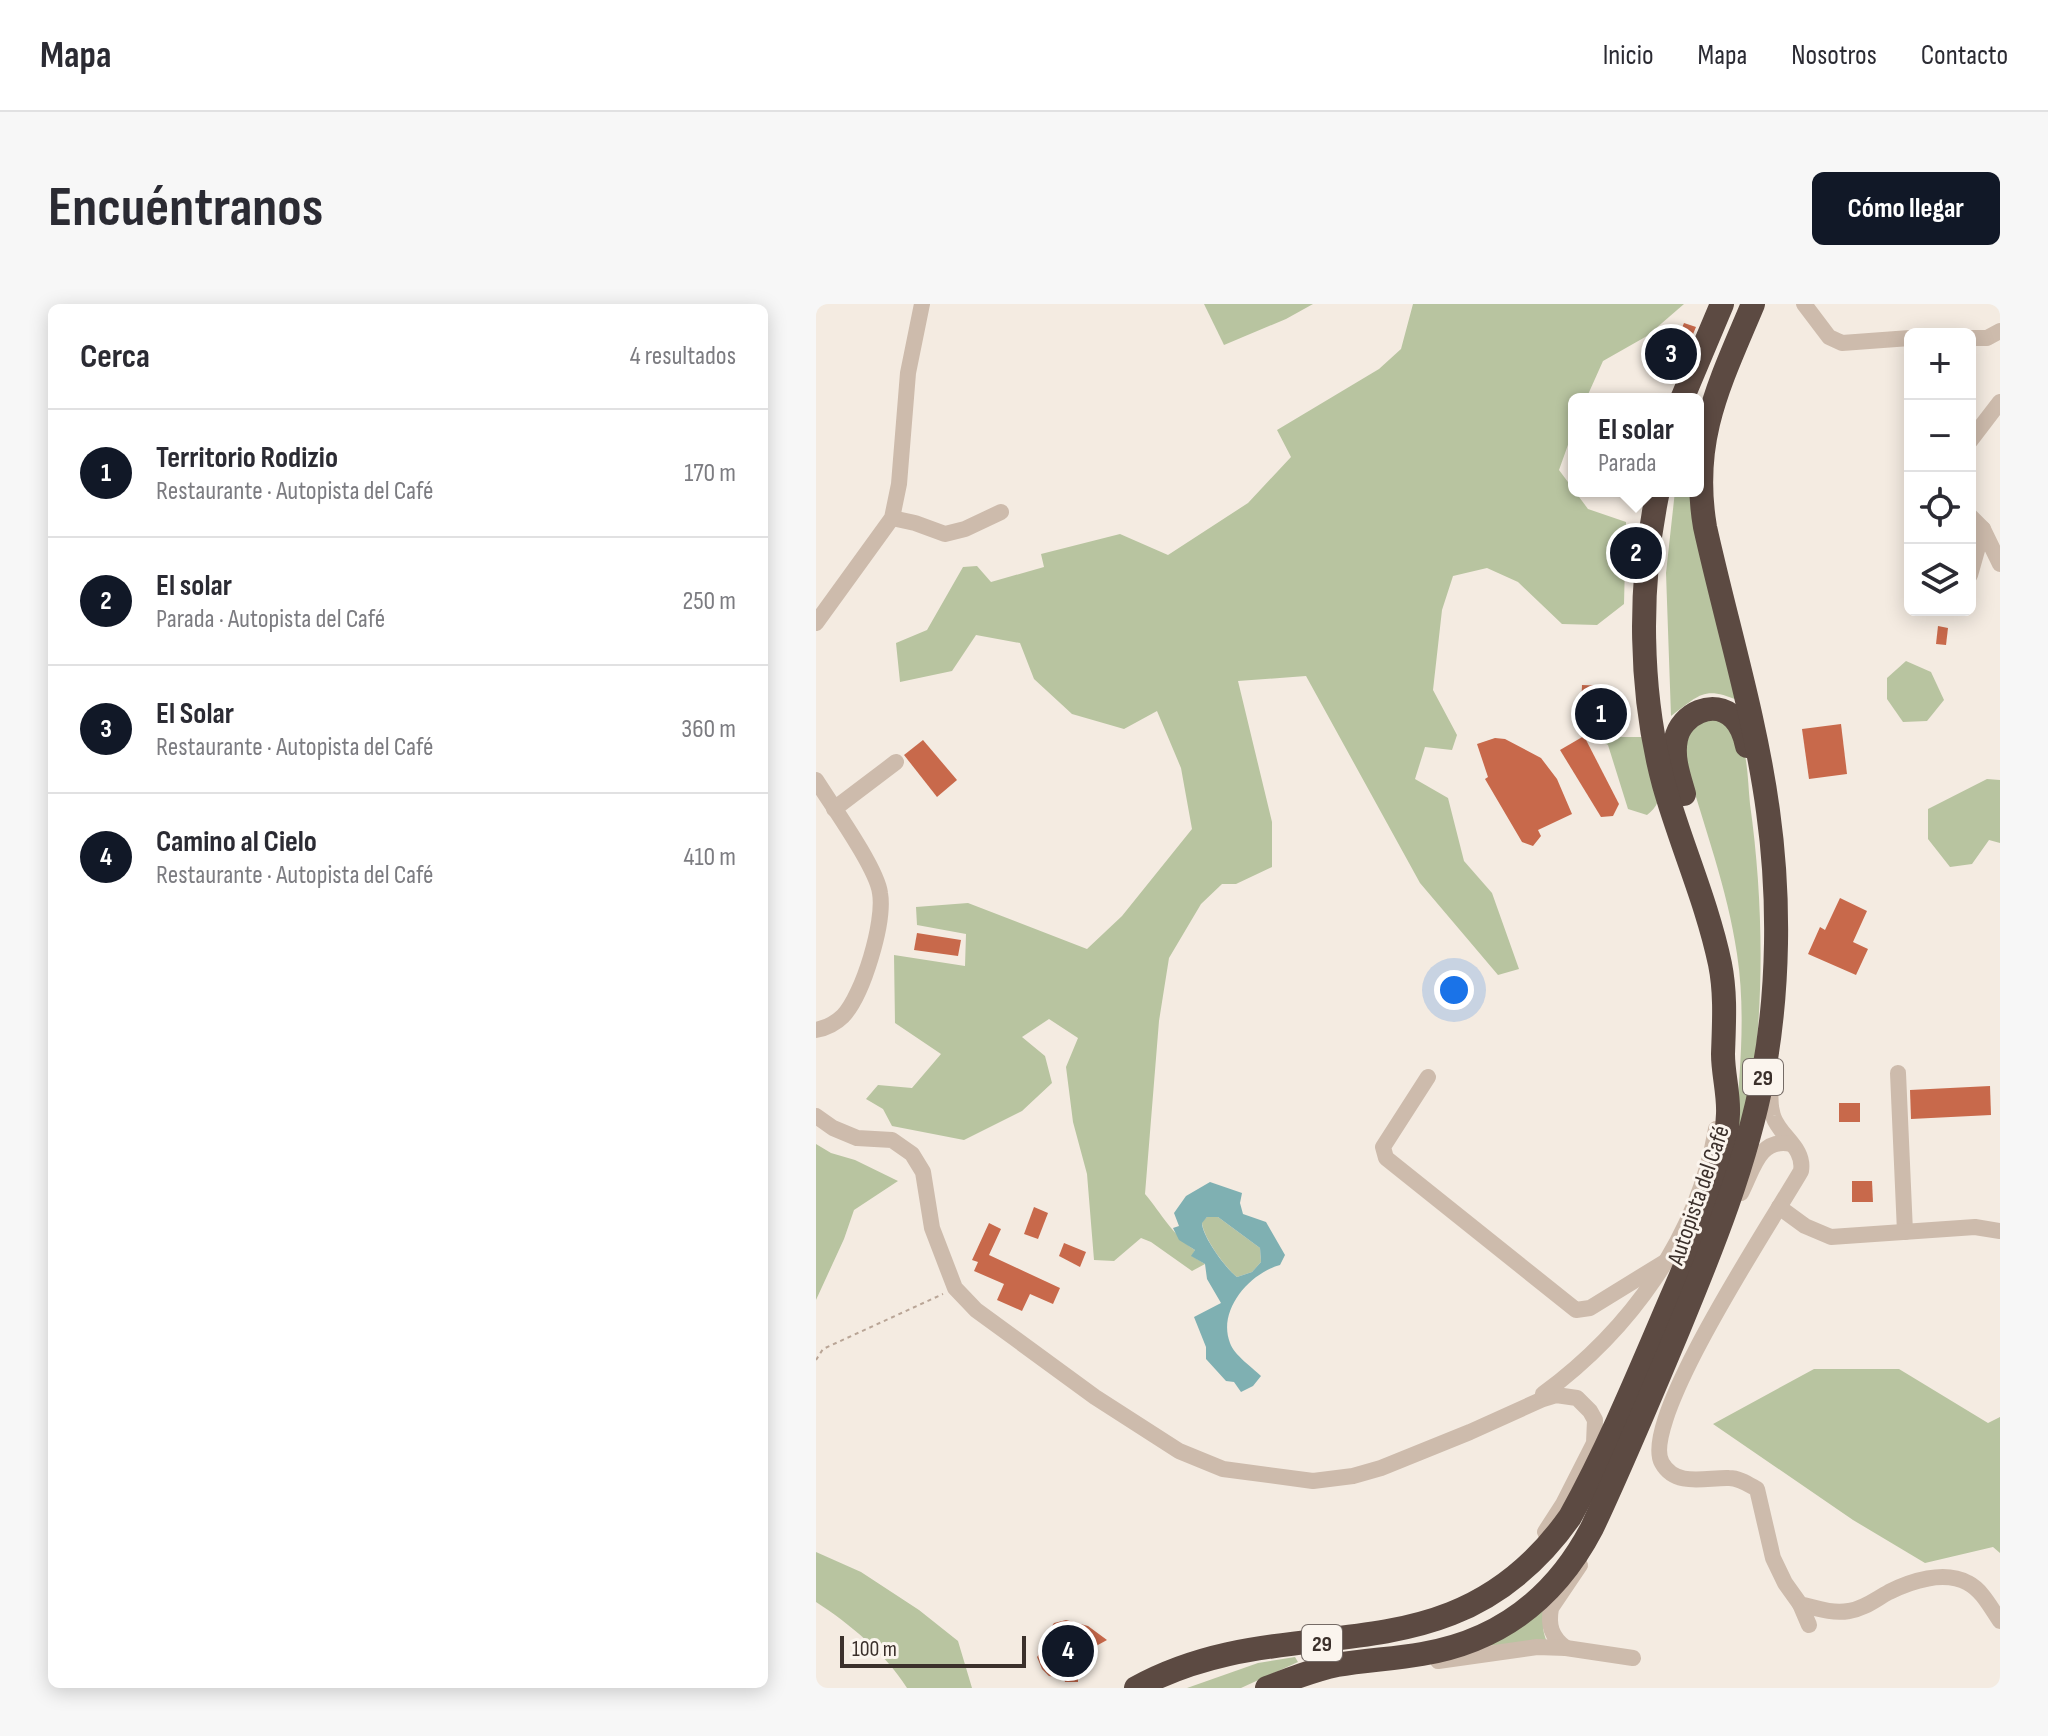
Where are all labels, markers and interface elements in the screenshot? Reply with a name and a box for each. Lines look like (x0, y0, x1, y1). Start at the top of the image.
text: Mapa (40, 33, 112, 78)
text: Inicio (1603, 39, 1654, 72)
text: Mapa (1698, 39, 1747, 72)
text: Nosotros (1791, 39, 1877, 72)
text: Contacto (1921, 39, 2008, 72)
button: Cómo llegar (1812, 172, 2000, 245)
text: Encuéntranos (48, 175, 323, 242)
pin: 3 (1645, 324, 1697, 384)
map controls (1904, 328, 1976, 616)
button: + (1904, 328, 1976, 400)
text: Cerca (80, 336, 150, 377)
text: 4 resultados (630, 341, 736, 372)
popup (1568, 393, 1704, 497)
button: − (1904, 400, 1976, 472)
text: El solar (1598, 412, 1674, 448)
text: Territorio Rodizio (156, 440, 338, 476)
text: Parada (1598, 448, 1657, 479)
text: 1 (101, 458, 111, 489)
text: 170 m (684, 458, 736, 489)
button: locate (1904, 472, 1976, 544)
text: Restaurante · Autopista del Café (156, 476, 433, 507)
pin: 2 (1610, 523, 1662, 583)
button: layers (1904, 544, 1976, 616)
text: El solar (156, 568, 232, 604)
text: 2 (100, 586, 112, 617)
text: 250 m (682, 586, 736, 617)
text: Parada · Autopista del Café (156, 604, 385, 635)
pin: 1 (1575, 684, 1627, 744)
text: El Solar (156, 696, 234, 732)
text: 3 (100, 714, 112, 745)
text: 360 m (681, 714, 736, 745)
text: Restaurante · Autopista del Café (156, 732, 433, 763)
text: Camino al Cielo (156, 824, 317, 860)
text: 4 (100, 842, 112, 873)
text: 410 m (684, 842, 736, 873)
text: Restaurante · Autopista del Café (156, 860, 433, 891)
your location (1434, 970, 1474, 1010)
road number: 29 (1743, 1059, 1783, 1095)
street label: Autopista del Café (1661, 1122, 1736, 1269)
pin: 4 (1042, 1621, 1094, 1681)
road number: 29 (1302, 1625, 1342, 1661)
scale bar (840, 1632, 1026, 1668)
text: 100 m (852, 1636, 897, 1663)

